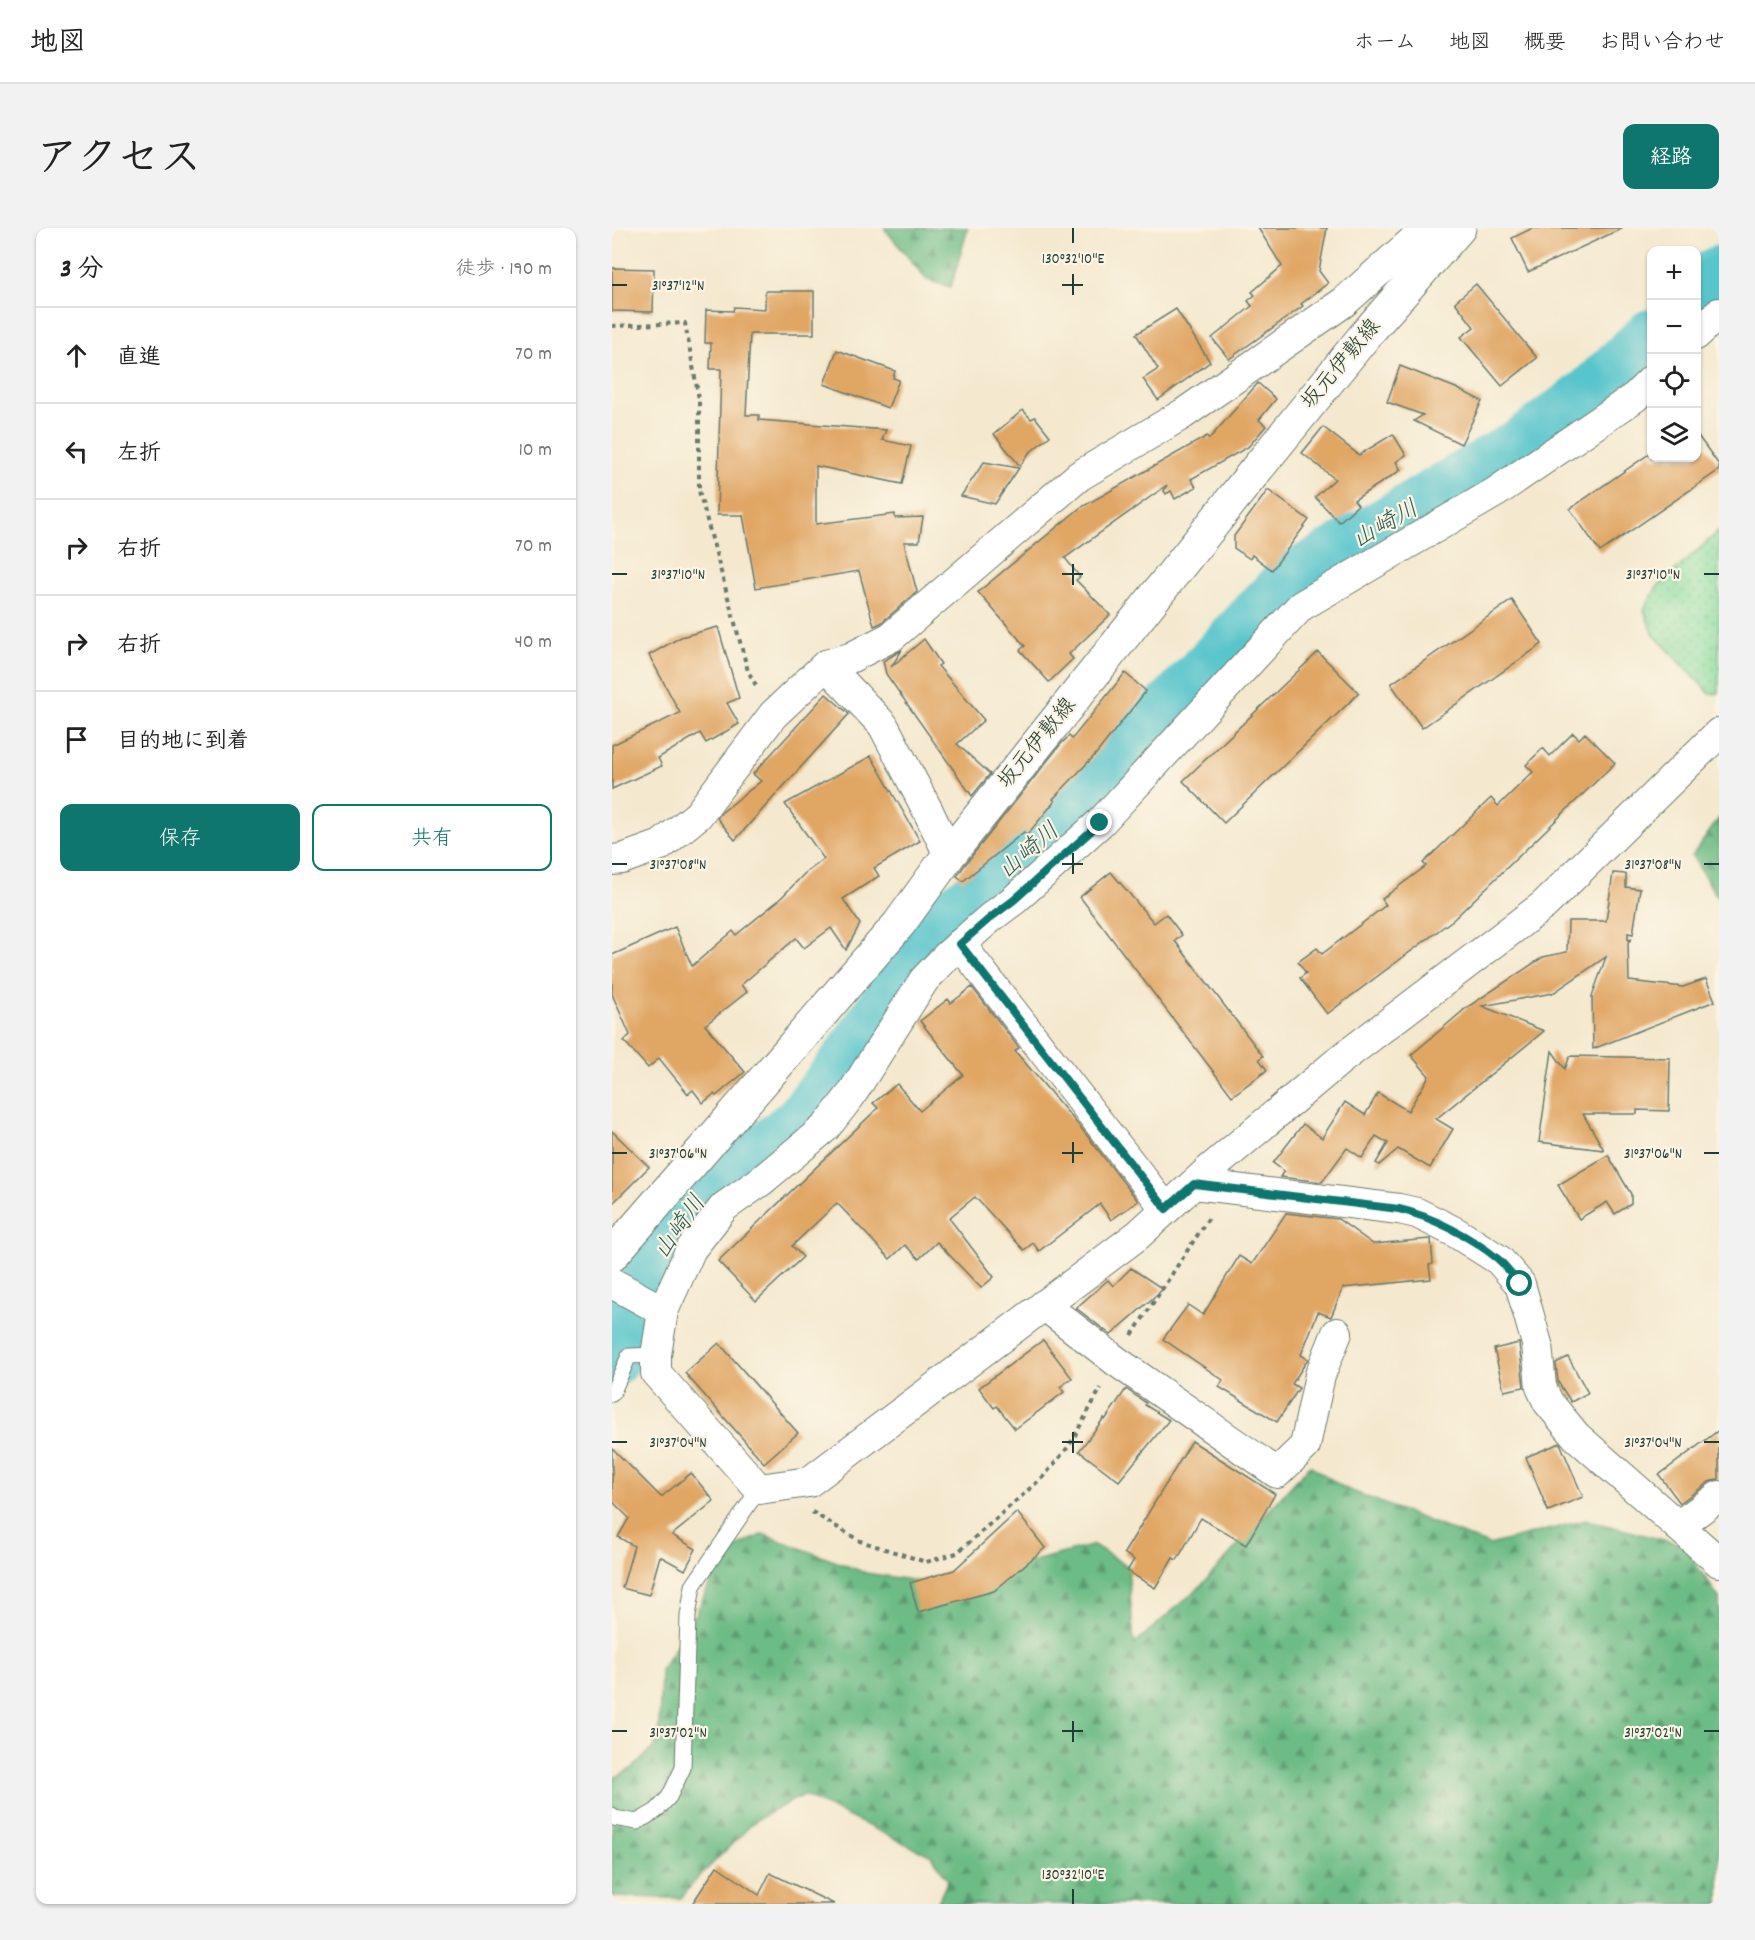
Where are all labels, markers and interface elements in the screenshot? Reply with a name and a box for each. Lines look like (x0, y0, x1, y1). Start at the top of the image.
text: 地図 (30, 25, 86, 65)
text: ホーム (1354, 29, 1416, 59)
text: 地図 (1449, 29, 1491, 59)
text: 概要 (1524, 29, 1566, 59)
text: お問い合わせ (1599, 29, 1725, 59)
button: 経路 (1623, 124, 1719, 189)
text: アクセス (36, 132, 201, 192)
map controls (1647, 246, 1701, 462)
button: + (1647, 246, 1701, 300)
text: 130°32'10"E (1042, 249, 1105, 271)
text: 3 分 (60, 252, 104, 289)
text: 徒歩 · 190 m (456, 256, 552, 284)
text: 31°37'12"N (652, 276, 704, 298)
button: − (1647, 300, 1701, 354)
street label: 坂元伊敷線 (1295, 313, 1389, 417)
icon: ahead (60, 339, 93, 372)
text: 70 m (515, 341, 552, 369)
text: 直進 (117, 343, 161, 374)
button: locate (1647, 354, 1701, 408)
button: layers (1647, 408, 1701, 462)
icon: left (60, 435, 93, 468)
text: 10 m (518, 437, 552, 465)
text: 左折 (117, 439, 161, 470)
water label: 山崎川 (1346, 493, 1426, 559)
icon: right (60, 531, 93, 564)
text: 70 m (515, 533, 552, 561)
text: 右折 (117, 535, 161, 566)
text: 31°37'10"N (651, 565, 705, 587)
text: 31°37'10"N (1626, 565, 1680, 587)
icon: right (60, 627, 93, 660)
text: 40 m (514, 629, 552, 657)
text: 右折 (117, 631, 161, 662)
street label: 坂元伊敷線 (991, 691, 1085, 797)
icon: arrive (60, 723, 93, 756)
text: 目的地に到着 (117, 727, 249, 758)
button: 保存 (60, 804, 300, 871)
button: 共有 (312, 804, 552, 871)
route end (1086, 809, 1112, 835)
water label: 山崎川 (992, 816, 1068, 888)
text: 31°37'08"N (649, 855, 707, 877)
text: 31°37'08"N (1624, 855, 1682, 877)
text: 31°37'06"N (649, 1144, 707, 1166)
text: 31°37'06"N (1624, 1144, 1682, 1166)
water label: 山崎川 (646, 1189, 716, 1267)
route start (1506, 1270, 1532, 1296)
text: 31°37'04"N (649, 1433, 707, 1455)
text: 31°37'04"N (1624, 1433, 1682, 1455)
text: 31°37'02"N (649, 1723, 707, 1745)
text: 31°37'02"N (1624, 1723, 1682, 1745)
text: 130°32'10"E (1042, 1865, 1105, 1887)

